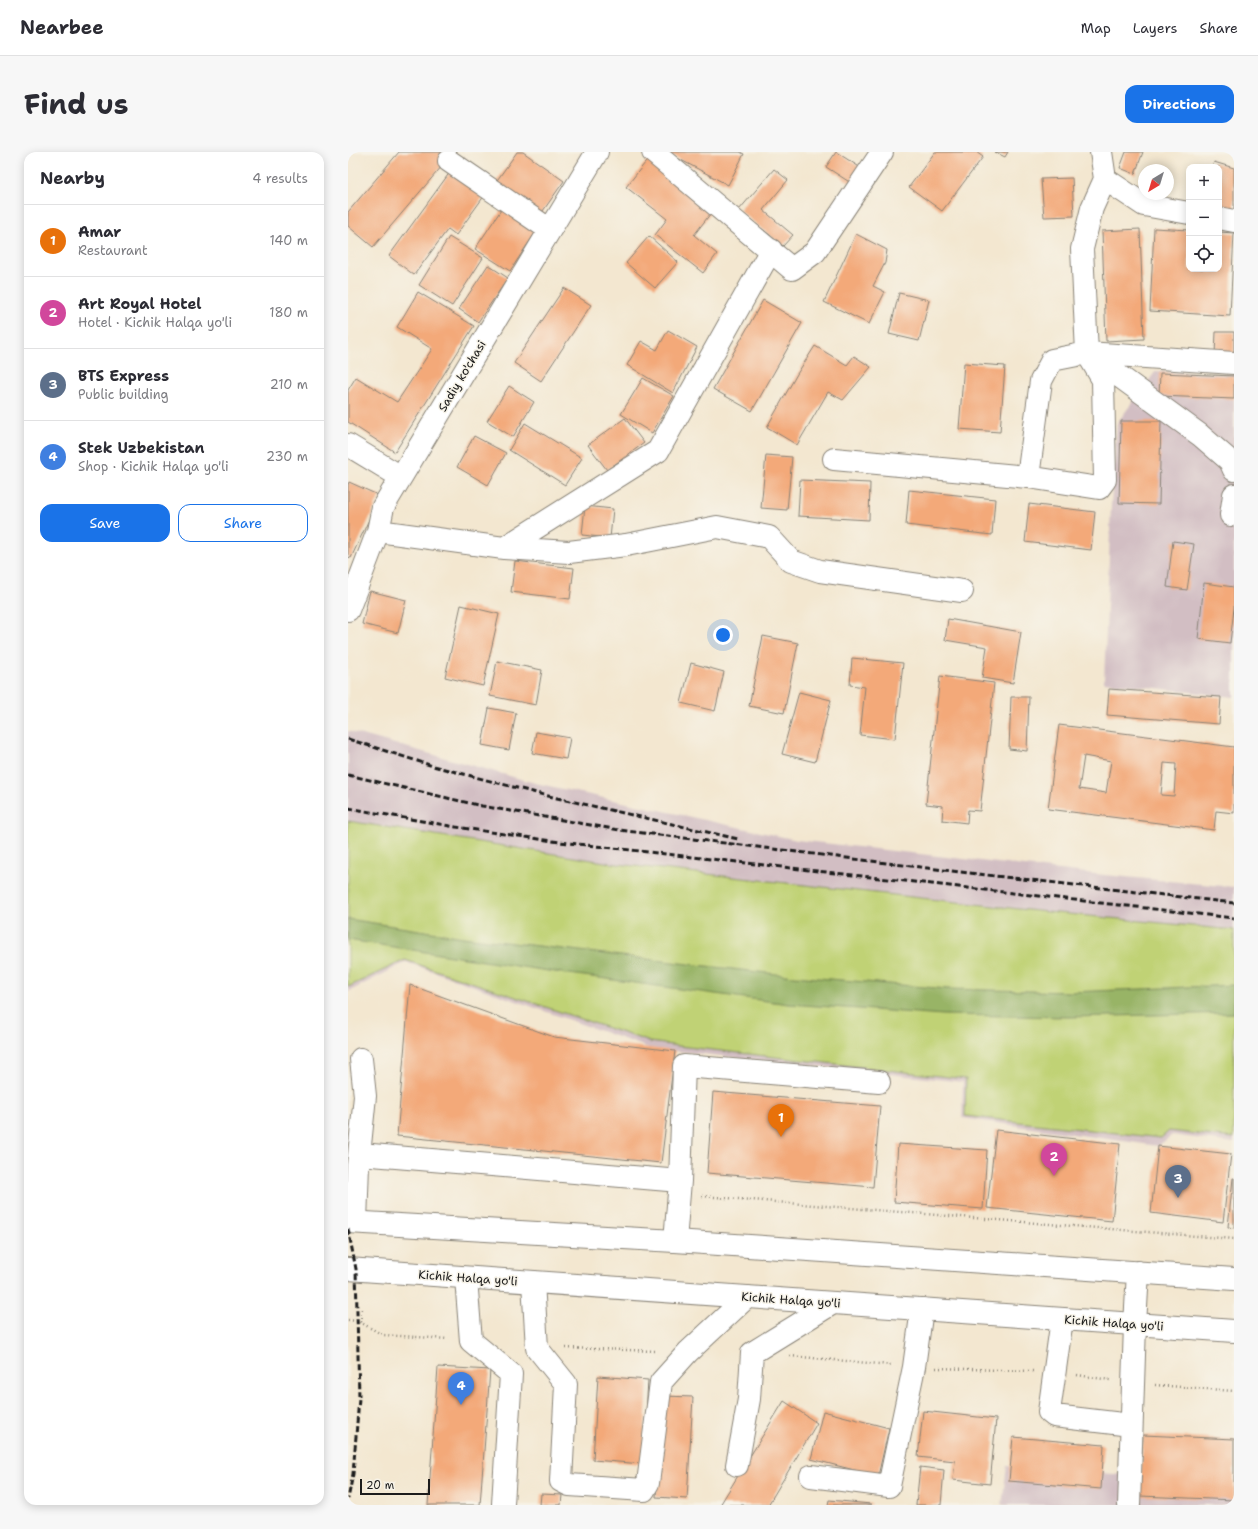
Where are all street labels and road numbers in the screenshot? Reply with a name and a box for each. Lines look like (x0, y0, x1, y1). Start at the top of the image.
street label: Sadiy ko'chasi (434, 337, 490, 415)
street label: Kichik Halqa yo'li (418, 1267, 518, 1289)
street label: Kichik Halqa yo'li (741, 1289, 841, 1311)
street label: Kichik Halqa yo'li (1064, 1312, 1164, 1334)

